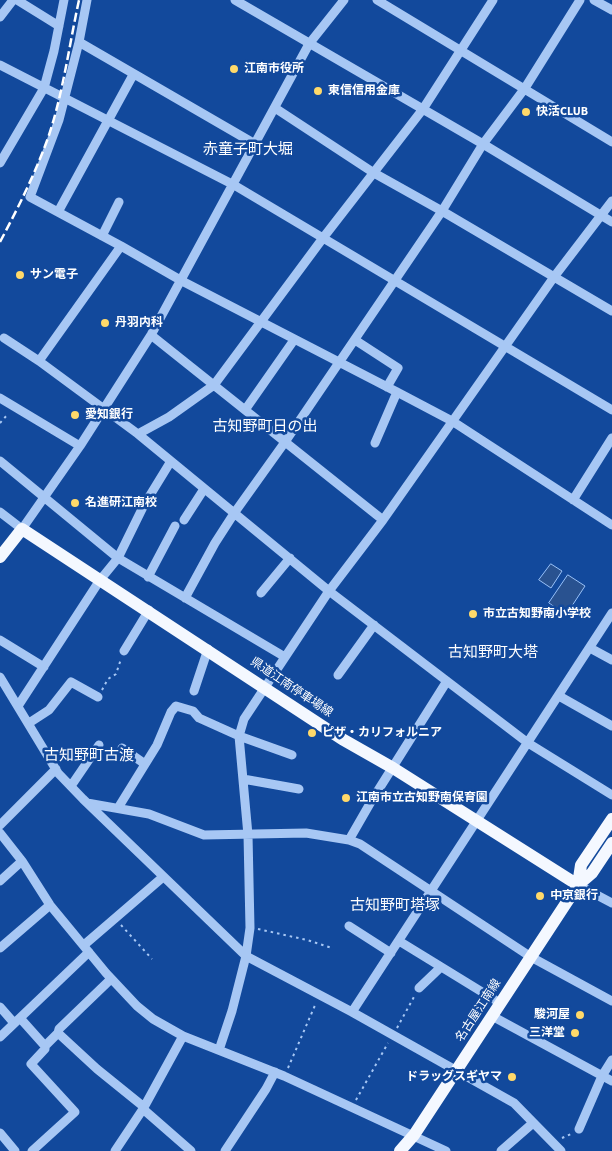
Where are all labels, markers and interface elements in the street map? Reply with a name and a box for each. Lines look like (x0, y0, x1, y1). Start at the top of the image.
place label: 江南市役所 (244, 62, 304, 76)
marker: 江南市役所 (228, 63, 240, 75)
place label: 東信信用金庫 (328, 84, 400, 98)
marker: 東信信用金庫 (312, 85, 324, 97)
place label: 快活CLUB (536, 105, 588, 119)
marker: 快活CLUB (520, 106, 532, 118)
district label: 赤童子町大堀 (203, 142, 293, 160)
place label: サン電子 (30, 268, 78, 282)
marker: サン電子 (14, 269, 26, 281)
place label: 丹羽内科 (115, 316, 163, 330)
marker: 丹羽内科 (99, 317, 111, 329)
place label: 愛知銀行 (85, 408, 133, 422)
marker: 愛知銀行 (69, 409, 81, 421)
district label: 古知野町日の出 (213, 419, 317, 437)
place label: 名進研江南校 (85, 496, 157, 510)
marker: 名進研江南校 (69, 497, 81, 509)
place label: 市立古知野南小学校 (483, 607, 591, 621)
marker: 市立古知野南小学校 (467, 608, 479, 620)
district label: 古知野町大塔 (448, 645, 538, 663)
street label: 県道江南停車場線 (247, 655, 335, 721)
place label: ピザ・カリフォルニア (322, 726, 442, 740)
marker: ピザ・カリフォルニア (306, 727, 318, 739)
district label: 古知野町古渡 (44, 748, 134, 766)
place label: 江南市立古知野南保育園 (356, 791, 488, 805)
marker: 江南市立古知野南保育園 (340, 792, 352, 804)
place label: 中京銀行 (550, 889, 598, 903)
marker: 中京銀行 (534, 890, 546, 902)
district label: 古知野町塔塚 (350, 898, 440, 916)
street label: 名古屋江南線 (453, 977, 505, 1045)
place label: 駿河屋 (534, 1008, 570, 1022)
marker: 駿河屋 (574, 1009, 586, 1021)
place label: 三洋堂 (529, 1026, 565, 1040)
marker: 三洋堂 (569, 1027, 581, 1039)
place label: ドラッグスギヤマ (406, 1070, 502, 1084)
marker: ドラッグスギヤマ (506, 1071, 518, 1083)

